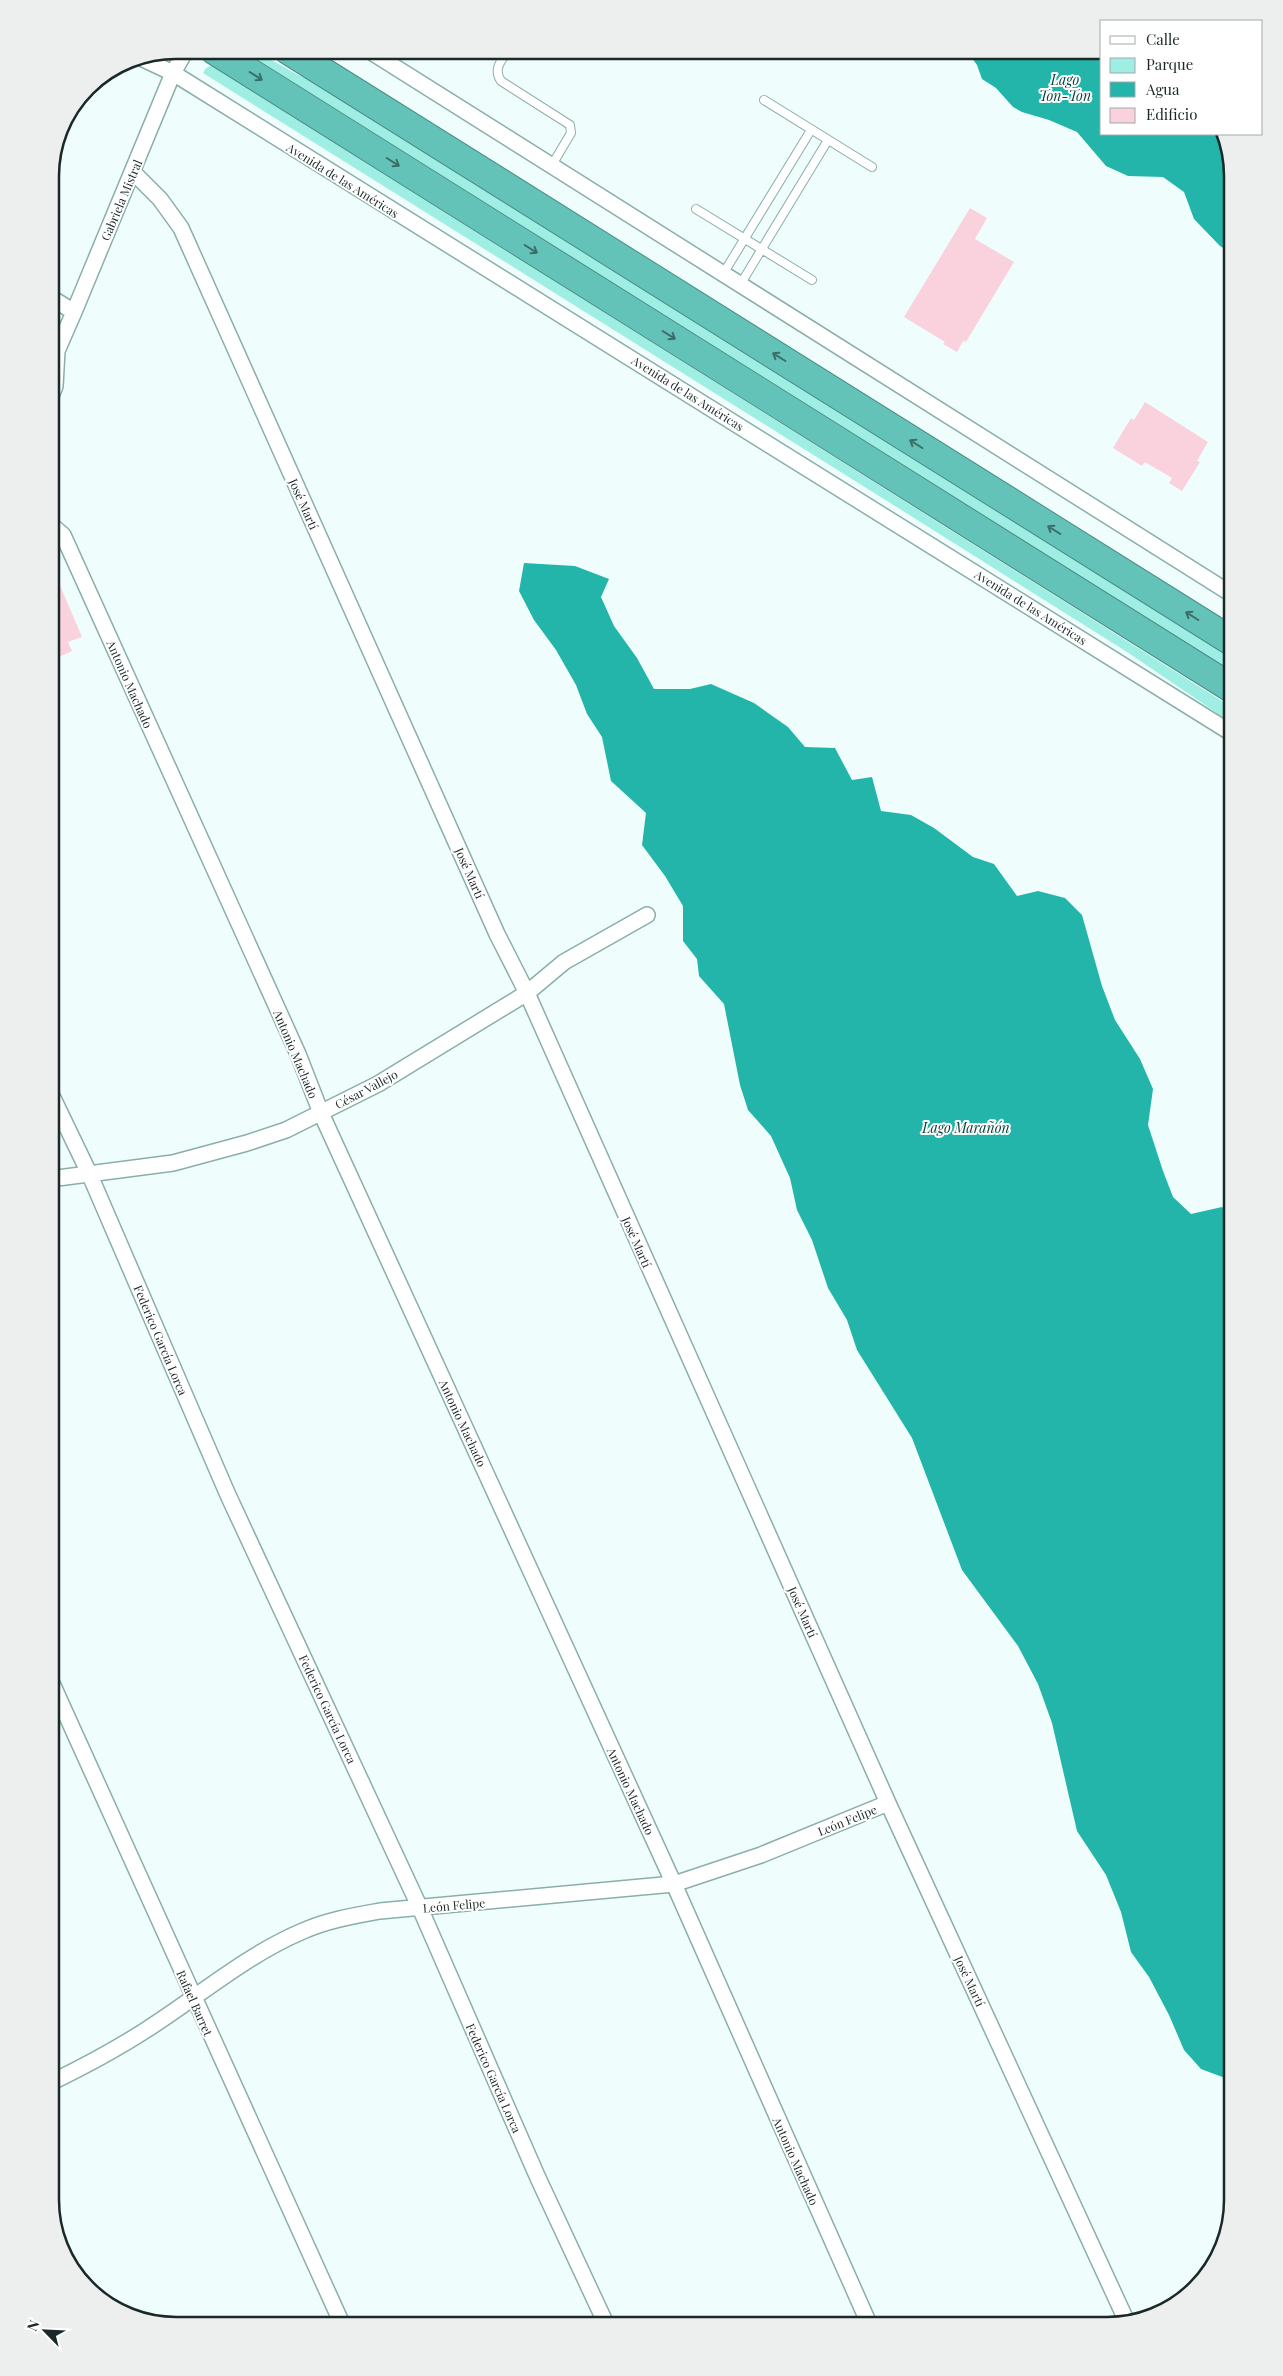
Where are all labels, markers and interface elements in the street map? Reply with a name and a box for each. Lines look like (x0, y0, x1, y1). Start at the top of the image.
legend (1100, 20, 1263, 135)
text: Calle (1146, 29, 1180, 49)
text: Parque (1146, 54, 1193, 74)
water label: Lago Ton-Ton (1039, 70, 1091, 105)
one-way arrow (248, 71, 262, 81)
text: Agua (1145, 79, 1180, 99)
text: Edificio (1146, 104, 1197, 124)
street label: Avenida de las Américas (283, 138, 402, 221)
street label: Gabriela Mistral (97, 156, 146, 243)
one-way arrow (386, 158, 400, 168)
one-way arrow (524, 243, 538, 254)
one-way arrow (661, 330, 675, 340)
street label: Avenida de las Américas (628, 351, 747, 434)
one-way arrow (772, 352, 786, 362)
one-way arrow (910, 438, 924, 448)
street label: José Martí (285, 475, 323, 532)
one-way arrow (1047, 525, 1061, 535)
street label: Avenida de las Américas (971, 565, 1090, 648)
one-way arrow (1185, 611, 1199, 621)
street label: Antonio Machado (103, 637, 157, 731)
street label: José Martí (451, 844, 489, 901)
street label: Antonio Machado (270, 1006, 322, 1101)
street label: César Vallejo (332, 1066, 400, 1112)
water label: Lago Marañón (921, 1118, 1010, 1137)
street label: José Martí (618, 1213, 656, 1270)
street label: Federico García Lorca (131, 1283, 191, 1397)
street label: Antonio Machado (435, 1376, 490, 1470)
street label: José Martí (784, 1583, 822, 1640)
street label: Federico García Lorca (296, 1652, 360, 1766)
street label: Antonio Machado (603, 1744, 658, 1838)
street label: León Felipe (815, 1801, 879, 1839)
street label: León Felipe (422, 1894, 486, 1916)
street label: José Martí (951, 1952, 989, 2009)
street label: Rafael Barret (173, 1968, 217, 2039)
street label: Federico García Lorca (463, 2021, 525, 2135)
street label: Antonio Machado (769, 2114, 823, 2208)
north arrow (20, 2306, 70, 2356)
text: N (22, 2317, 43, 2334)

